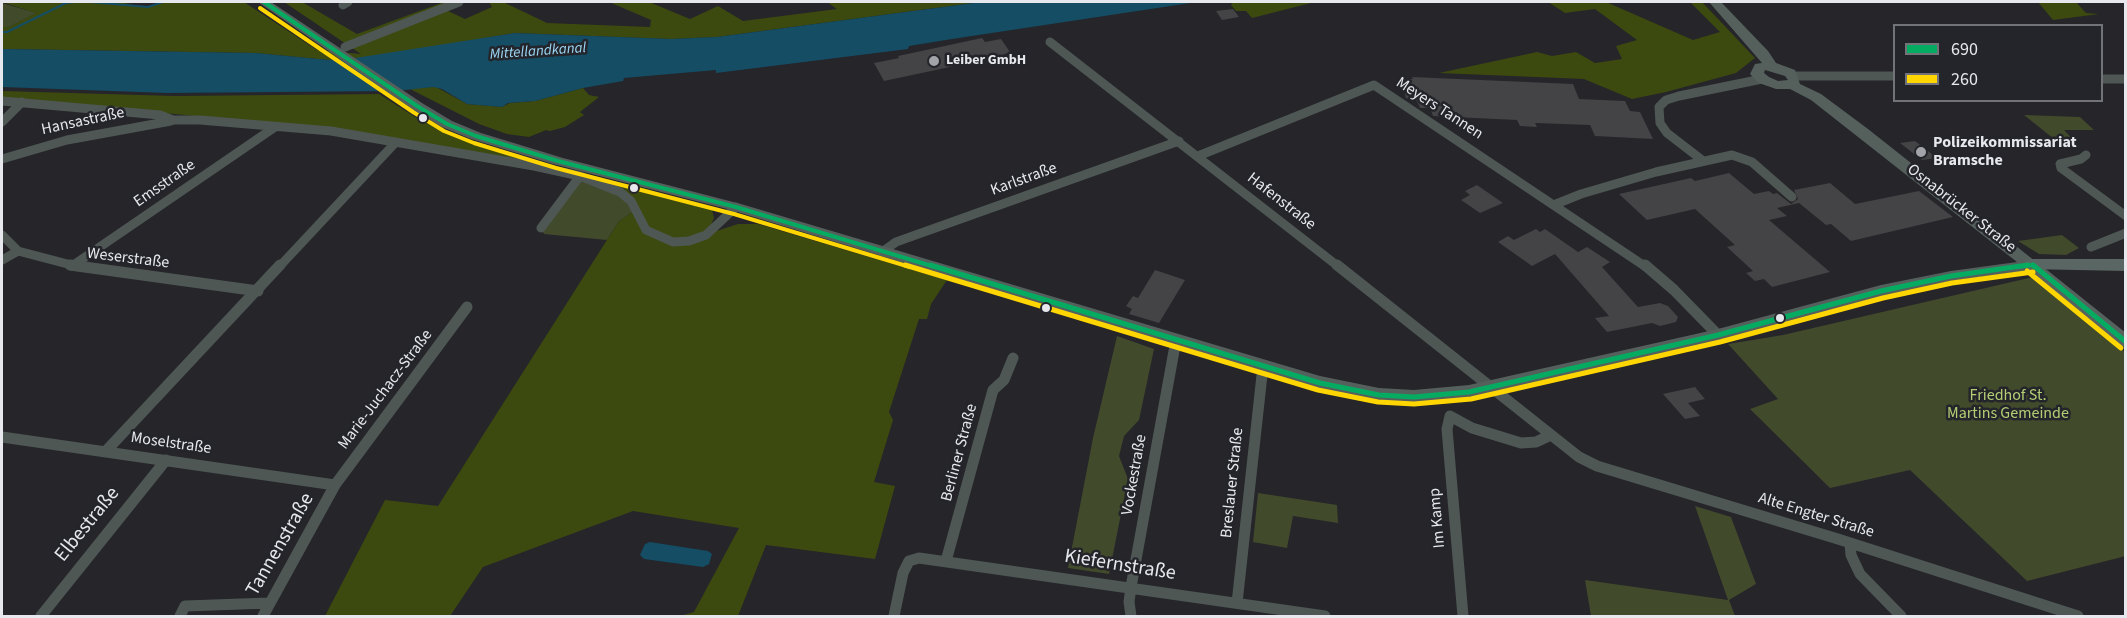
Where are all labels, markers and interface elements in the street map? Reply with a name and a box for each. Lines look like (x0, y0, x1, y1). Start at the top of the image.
legend (1893, 24, 2103, 102)
text: 690 (1951, 37, 1978, 62)
water label: Mittellandkanal (489, 40, 587, 64)
place label: Leiber GmbH (946, 53, 1026, 69)
marker: Leiber GmbH (927, 54, 941, 68)
text: 260 (1951, 67, 1978, 92)
street label: Meyers Tannen (1392, 74, 1486, 144)
street label: Hansastraße (40, 104, 126, 140)
unlabelled marker (417, 112, 429, 124)
place label: Polizeikommissariat Bramsche (1933, 133, 2077, 171)
marker: Polizeikommissariat Bramsche (1914, 145, 1928, 159)
street label: Emsstraße (131, 156, 199, 212)
street label: Karlstraße (988, 159, 1060, 201)
street label: Osnabrücker Straße (1903, 161, 2019, 257)
street label: Hafenstraße (1243, 169, 1319, 235)
unlabelled marker (628, 182, 640, 194)
street label: Weserstraße (86, 244, 170, 274)
unlabelled marker (1040, 302, 1052, 314)
unlabelled marker (1774, 312, 1786, 324)
street label: Marie-Juchacz-Straße (335, 326, 437, 454)
park label: Friedhof St. Martins Gemeinde (1947, 386, 2069, 424)
street label: Berliner Straße (938, 402, 982, 504)
street label: Breslauer Straße (1218, 427, 1248, 539)
street label: Moselstraße (129, 429, 213, 459)
street label: Vockestraße (1118, 433, 1152, 517)
street label: Elbestraße (51, 483, 125, 567)
street label: Im Kamp (1426, 487, 1450, 549)
street label: Tannenstraße (242, 489, 320, 601)
street label: Alte Engter Straße (1756, 489, 1876, 543)
street label: Kiefernstraße (1063, 545, 1177, 587)

